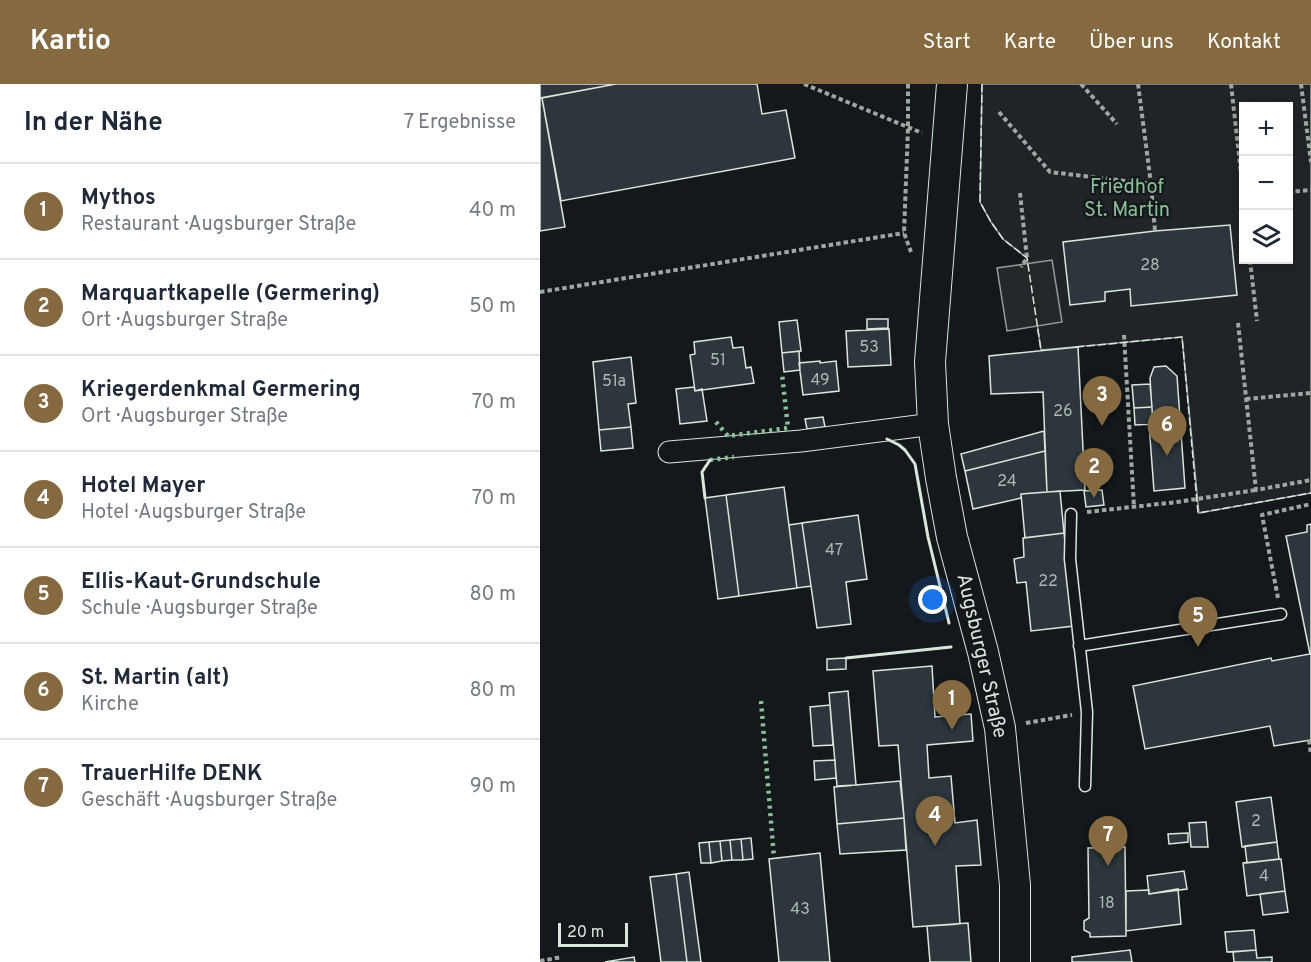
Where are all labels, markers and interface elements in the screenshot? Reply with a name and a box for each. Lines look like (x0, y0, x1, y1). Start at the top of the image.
text: Kartio (30, 24, 111, 60)
text: Start (923, 29, 971, 56)
text: Karte (1004, 29, 1056, 56)
text: Über uns (1089, 29, 1174, 56)
text: Kontakt (1207, 29, 1281, 56)
map controls (1239, 102, 1293, 264)
button: + (1239, 102, 1293, 156)
text: In der Nähe (24, 107, 163, 140)
text: 7 Ergebnisse (404, 110, 516, 136)
button: − (1239, 156, 1293, 210)
park label: Friedhof St. Martin (1084, 175, 1170, 224)
text: Mythos (81, 185, 156, 212)
text: 1 (40, 198, 48, 224)
text: 40 m (469, 198, 516, 224)
button: layers (1239, 210, 1293, 264)
text: Restaurant · Augsburger Straße (81, 212, 356, 238)
house number: 28 (1140, 256, 1160, 276)
text: Marquartkapelle (Germering) (81, 281, 380, 308)
text: 2 (37, 294, 50, 320)
text: 50 m (469, 294, 516, 320)
text: Ort · Augsburger Straße (81, 308, 288, 334)
house number: 53 (859, 338, 879, 358)
house number: 51 (710, 351, 726, 371)
house number: 49 (810, 371, 830, 391)
house number: 51a (602, 372, 626, 392)
pin: 3 (1082, 376, 1122, 426)
text: Kriegerdenkmal Germering (81, 377, 361, 404)
text: 3 (38, 390, 50, 416)
text: 70 m (472, 390, 516, 416)
house number: 26 (1053, 402, 1073, 422)
text: Ort · Augsburger Straße (81, 404, 288, 430)
pin: 6 (1148, 406, 1186, 456)
pin: 2 (1074, 448, 1114, 498)
house number: 24 (997, 472, 1017, 492)
text: Hotel Mayer (81, 473, 205, 500)
text: 4 (37, 486, 50, 512)
text: 70 m (472, 486, 516, 512)
text: Hotel · Augsburger Straße (81, 500, 306, 526)
house number: 47 (825, 541, 843, 561)
text: Ellis-Kaut-Grundschule (81, 569, 321, 596)
street label: Augsburger Straße (949, 571, 1013, 741)
house number: 22 (1038, 572, 1058, 592)
text: 5 (37, 582, 50, 608)
text: 80 m (470, 582, 516, 608)
your location (918, 585, 947, 614)
text: Schule · Augsburger Straße (81, 596, 318, 622)
pin: 5 (1178, 598, 1218, 647)
text: St. Martin (alt) (81, 665, 229, 692)
text: 6 (37, 678, 50, 704)
text: 80 m (470, 678, 516, 704)
pin: 1 (932, 680, 972, 730)
text: Kirche (81, 692, 139, 718)
text: TrauerHilfe DENK (81, 761, 263, 788)
text: 7 (38, 774, 49, 800)
text: 90 m (470, 774, 516, 800)
text: Geschäft · Augsburger Straße (81, 788, 337, 814)
pin: 4 (916, 796, 954, 846)
house number: 2 (1251, 812, 1261, 832)
pin: 7 (1088, 816, 1128, 866)
house number: 4 (1259, 867, 1269, 887)
house number: 18 (1099, 894, 1115, 914)
house number: 43 (790, 900, 810, 920)
scale bar (558, 920, 628, 948)
text: 20 m (567, 923, 604, 943)

